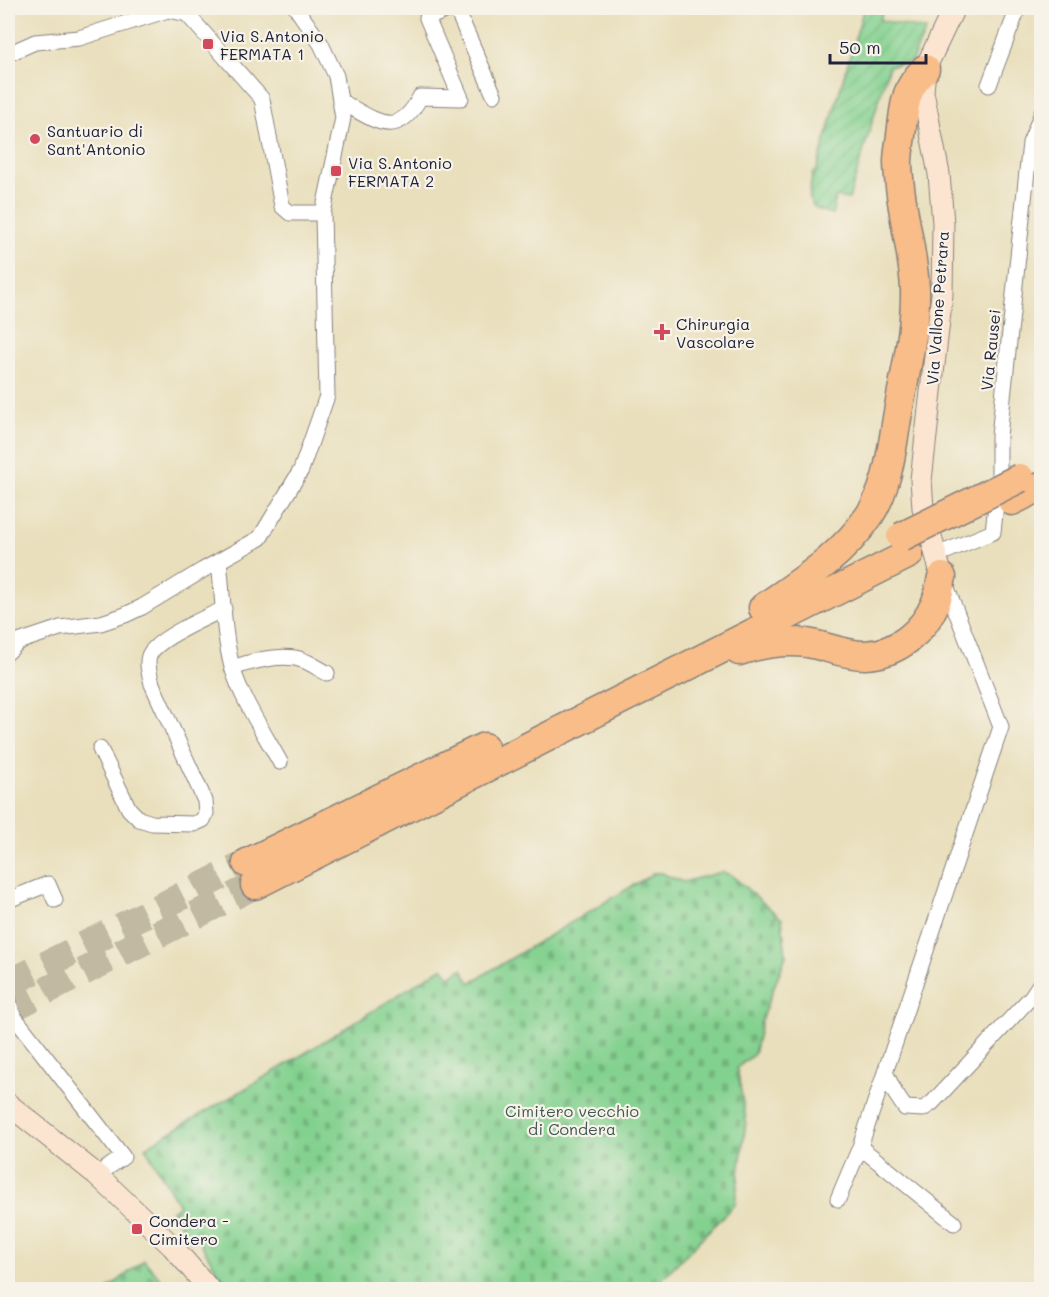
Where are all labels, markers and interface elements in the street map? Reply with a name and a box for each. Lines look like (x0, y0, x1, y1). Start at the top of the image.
place label: Via S.Antonio FERMATA 1 (220, 25, 324, 64)
scale bar (830, 27, 926, 65)
text: 50 m (839, 35, 881, 59)
marker: Via S.Antonio FERMATA 1 (201, 37, 215, 51)
place label: Santuario di Sant'Antonio (47, 120, 145, 159)
marker: Santuario di Sant'Antonio (28, 132, 42, 146)
place label: Via S.Antonio FERMATA 2 (348, 152, 452, 191)
marker: Via S.Antonio FERMATA 2 (329, 164, 343, 178)
street label: Via Vallone Petrara (921, 230, 953, 386)
street label: Via Rausei (975, 308, 1005, 392)
place label: Chirurgia Vascolare (676, 313, 755, 352)
marker: Chirurgia Vascolare (653, 323, 671, 341)
park label: Cimitero vecchio di Condera (505, 1100, 639, 1139)
place label: Condera - Cimitero (149, 1210, 229, 1249)
marker: Condera - Cimitero (130, 1222, 144, 1236)

